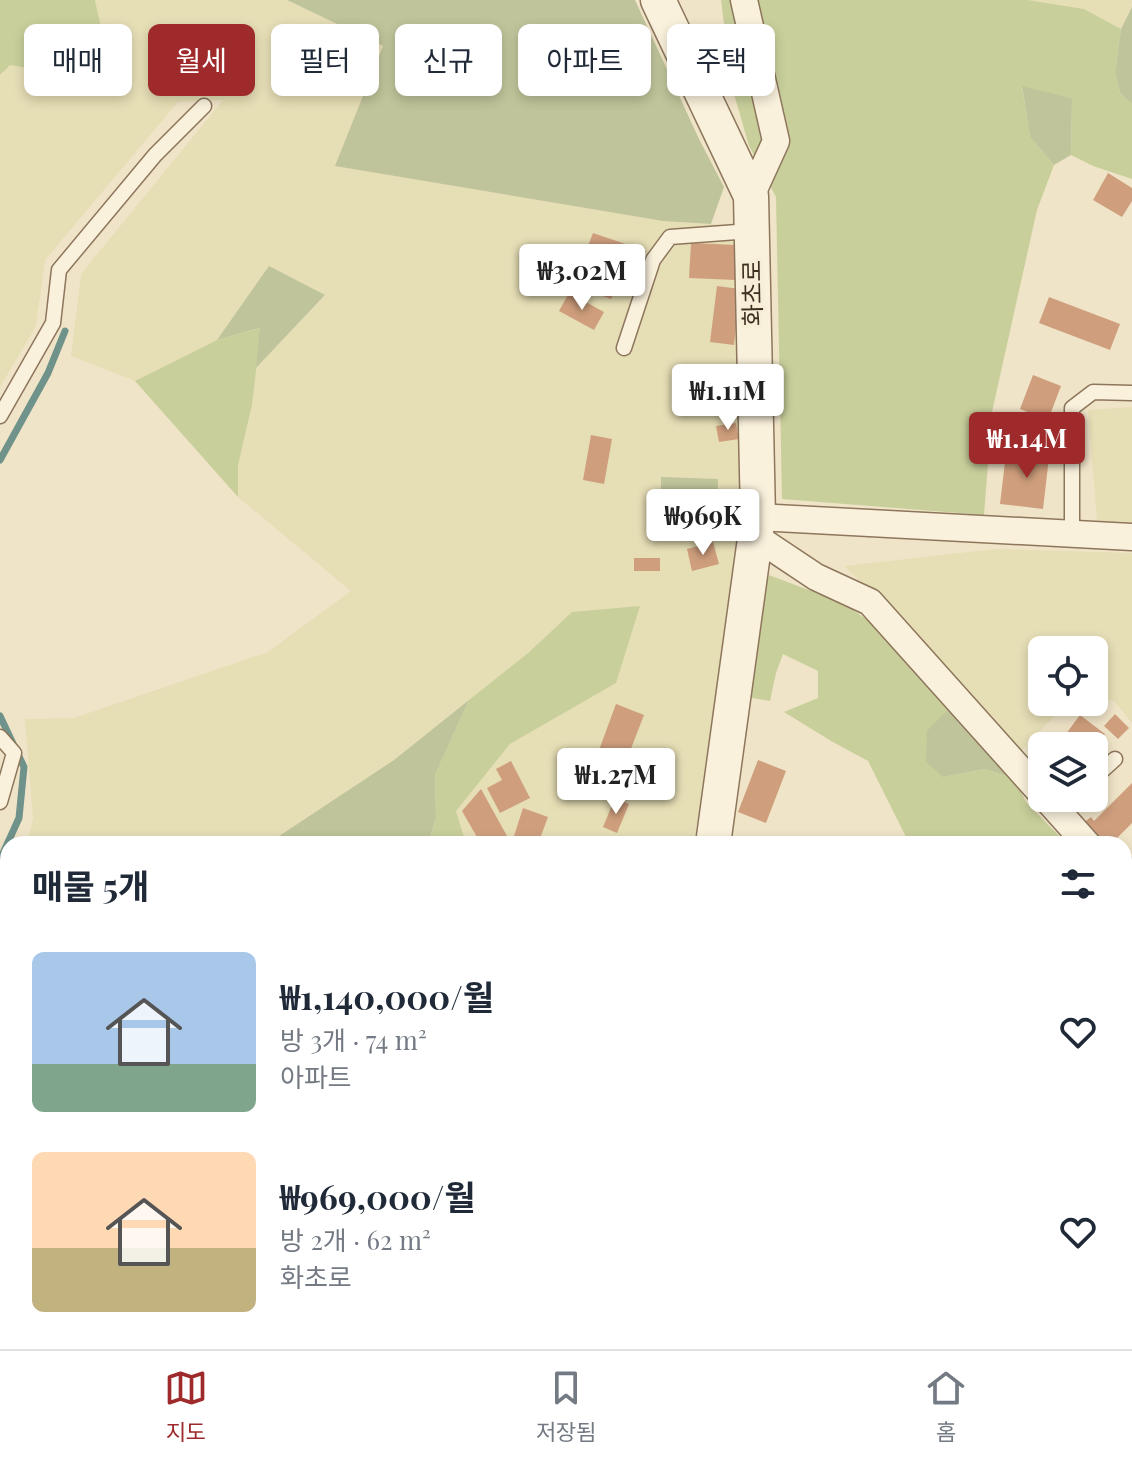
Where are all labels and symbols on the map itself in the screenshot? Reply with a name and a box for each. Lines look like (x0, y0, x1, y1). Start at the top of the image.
pin: ₩3.02M (517, 244, 647, 312)
street label: 화초로 (734, 260, 768, 326)
pin: ₩1.11M (663, 364, 793, 432)
pin: ₩1.14M (962, 412, 1092, 480)
pin: ₩969K (647, 489, 759, 557)
pin: ₩1.27M (551, 748, 681, 816)

